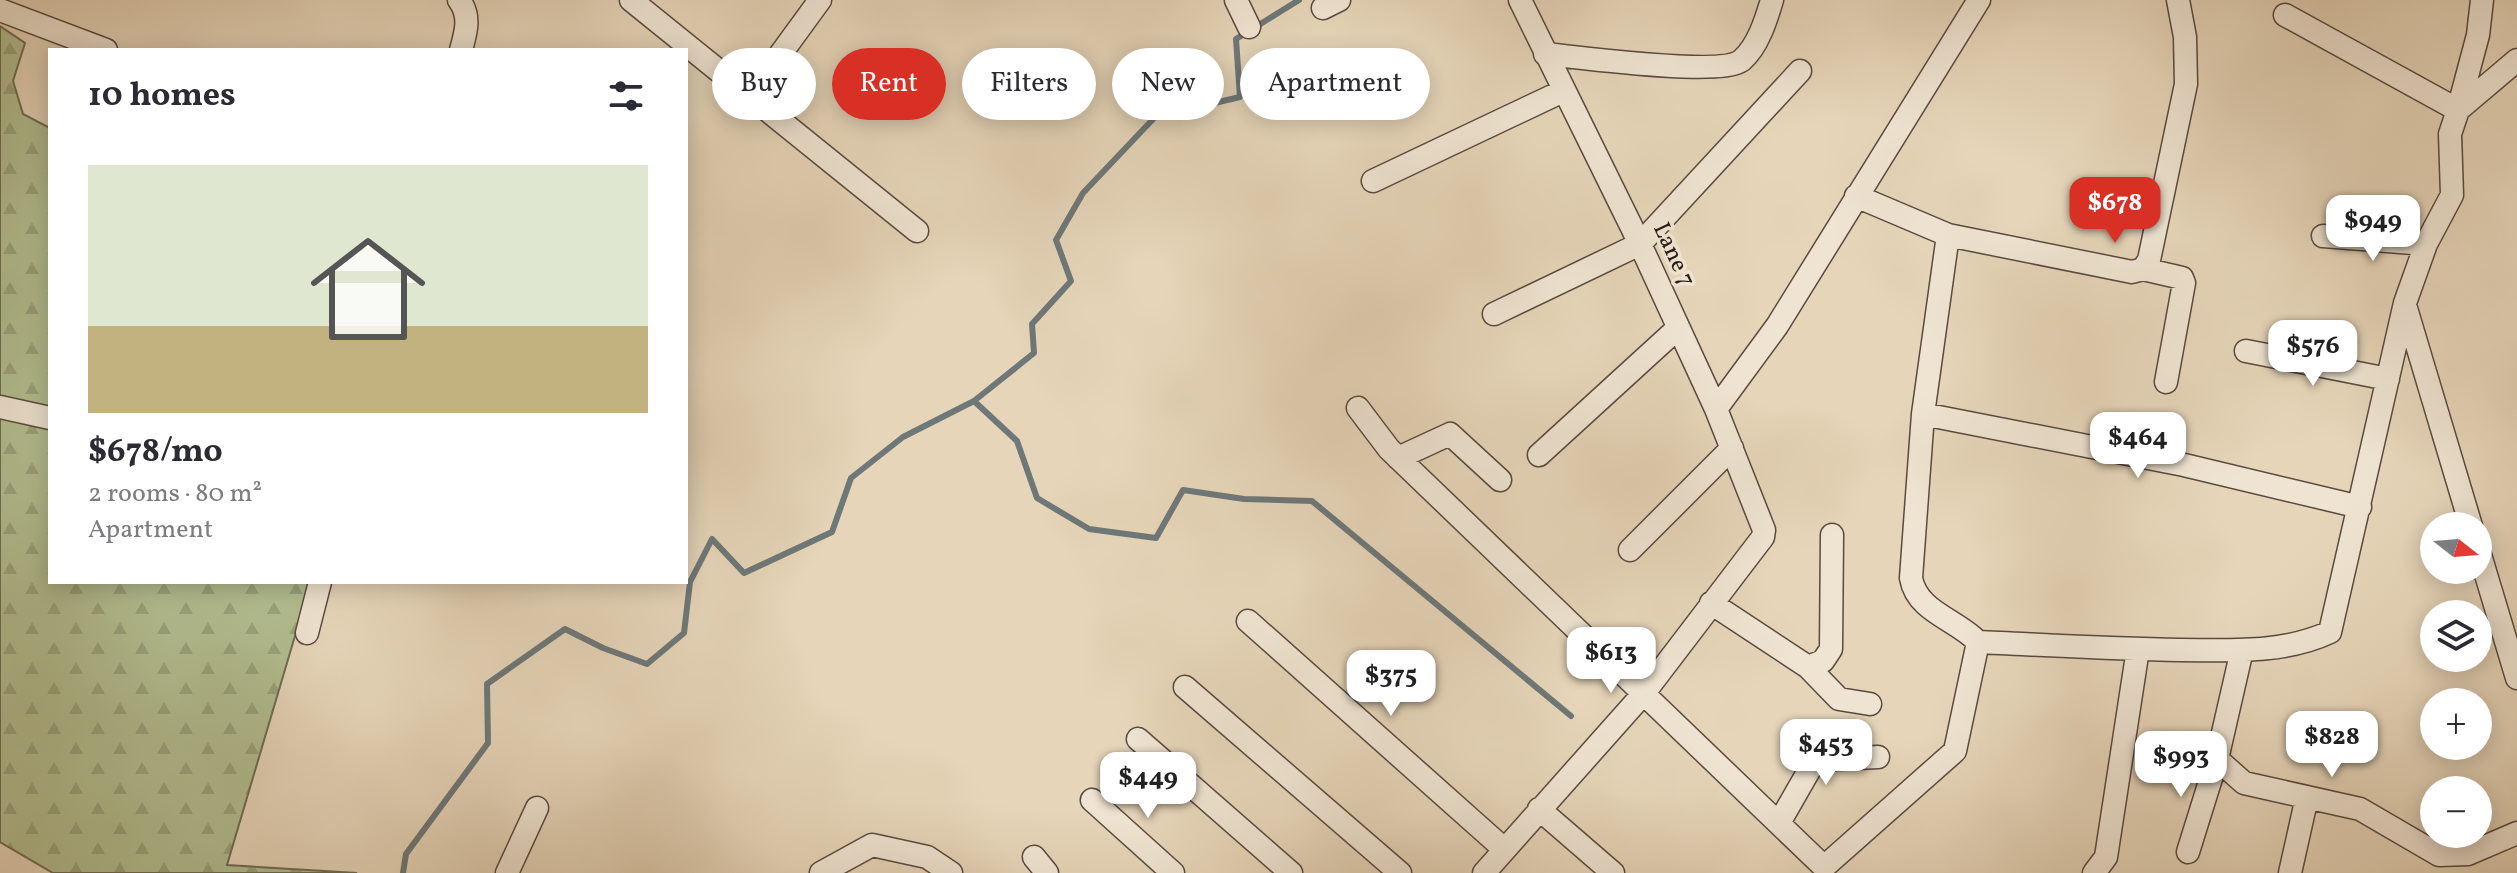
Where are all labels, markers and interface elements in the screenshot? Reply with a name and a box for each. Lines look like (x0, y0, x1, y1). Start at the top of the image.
chip: Buy (712, 48, 816, 120)
chip: Rent (832, 48, 946, 120)
chip: Filters (962, 48, 1096, 120)
chip: New (1112, 48, 1224, 120)
chip: Apartment (1240, 48, 1430, 120)
text: 10 homes (88, 73, 236, 120)
icon: filters (604, 74, 648, 118)
pin: $678 (2068, 177, 2162, 245)
text: $678 (2087, 185, 2143, 221)
pin: $949 (2326, 195, 2420, 263)
text: $949 (2344, 203, 2402, 239)
icon: home (296, 217, 440, 361)
street label: Lane 7 (1643, 217, 1703, 293)
pin: $576 (2266, 320, 2360, 388)
text: $576 (2286, 328, 2340, 364)
pin: $464 (2091, 412, 2185, 480)
text: $464 (2108, 420, 2168, 456)
text: $678/mo (88, 429, 223, 476)
text: 2 rooms · 80 m² (88, 476, 262, 512)
text: Apartment (88, 512, 213, 548)
north arrow (2420, 512, 2492, 584)
map controls (2420, 512, 2492, 848)
button: layers (2420, 600, 2492, 672)
pin: $613 (1564, 627, 1658, 695)
text: $613 (1585, 635, 1637, 671)
pin: $375 (1344, 650, 1438, 718)
text: $375 (1365, 658, 1417, 694)
button: + (2420, 688, 2492, 760)
pin: $828 (2285, 711, 2379, 779)
pin: $453 (1779, 719, 1873, 787)
text: $828 (2304, 719, 2360, 755)
text: $453 (1798, 727, 1854, 763)
pin: $993 (2134, 731, 2228, 799)
text: $993 (2153, 739, 2209, 775)
pin: $449 (1101, 752, 1195, 820)
text: $449 (1118, 760, 1178, 796)
button: − (2420, 776, 2492, 848)

